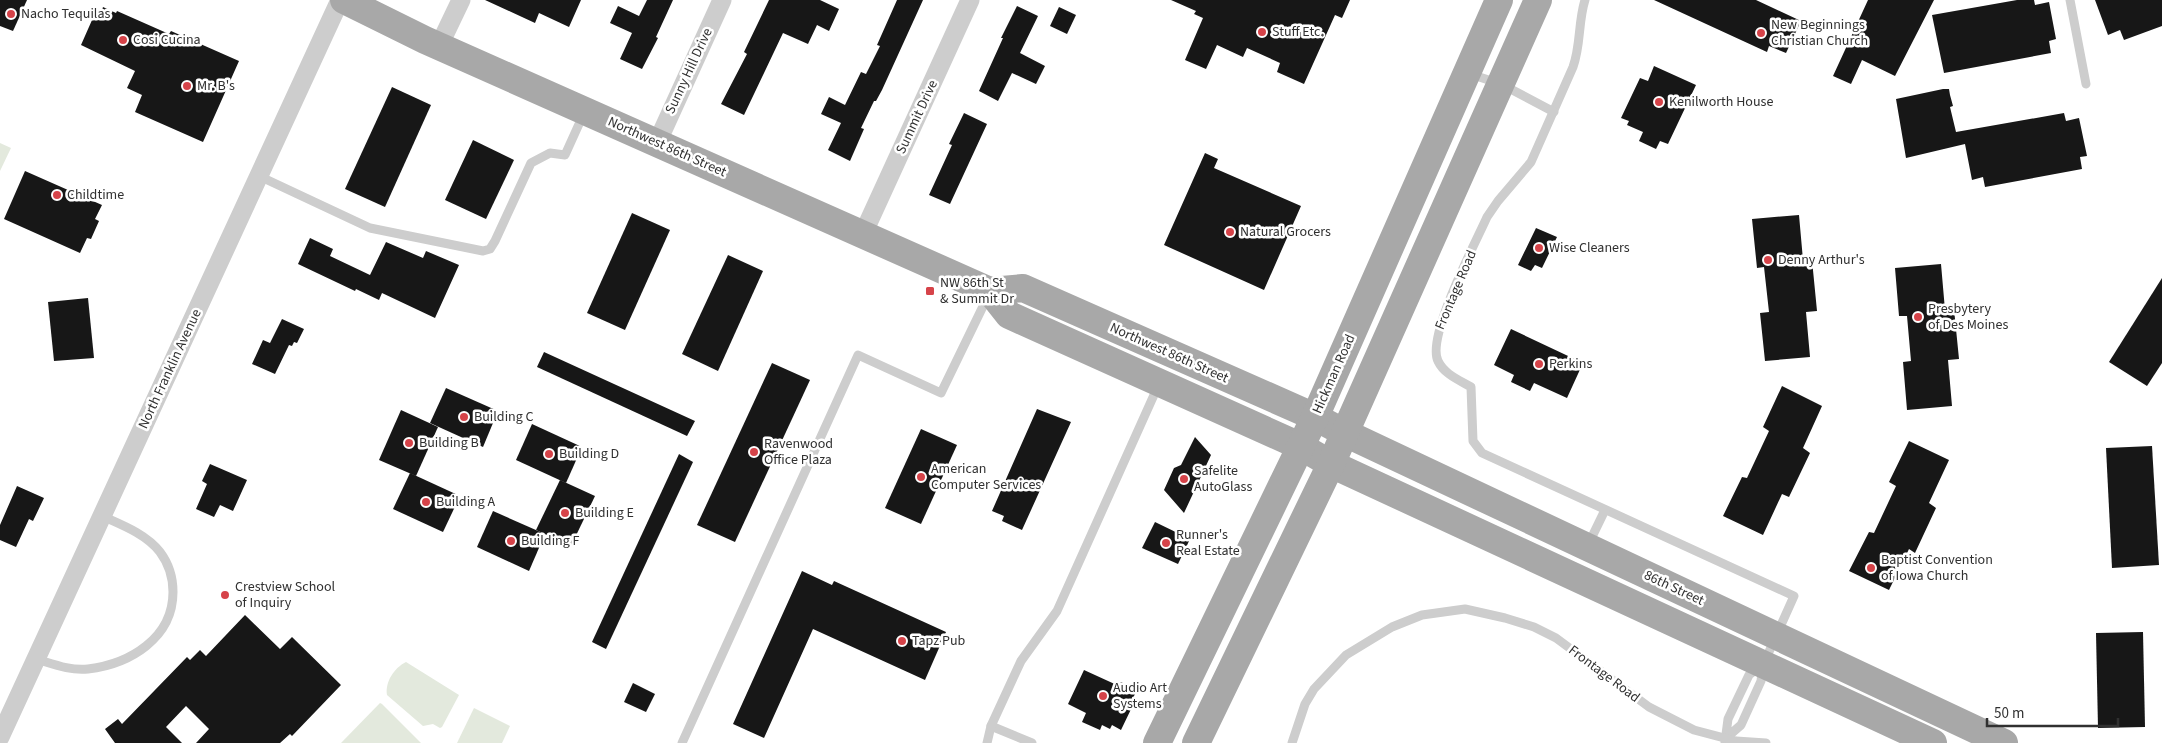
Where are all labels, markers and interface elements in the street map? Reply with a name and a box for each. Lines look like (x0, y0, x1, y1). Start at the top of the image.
place label: Nacho Tequilas (21, 4, 110, 24)
marker: Nacho Tequilas (5, 8, 17, 20)
place label: New Beginnings Christian Church (1771, 15, 1868, 51)
place label: Stuff Etc. (1272, 22, 1324, 42)
street label: Sunny Hill Drive (660, 25, 718, 117)
marker: Stuff Etc. (1256, 26, 1268, 38)
marker: New Beginnings Christian Church (1755, 27, 1767, 39)
place label: Cosi Cucina (133, 30, 201, 50)
marker: Cosi Cucina (117, 34, 129, 46)
place label: Mr. B's (197, 76, 235, 96)
street label: Summit Drive (891, 77, 943, 157)
marker: Mr. B's (181, 80, 193, 92)
place label: Kenilworth House (1669, 92, 1773, 112)
marker: Kenilworth House (1653, 96, 1665, 108)
street label: Northwest 86th Street (604, 112, 730, 182)
place label: Childtime (67, 185, 124, 205)
marker: Childtime (51, 189, 63, 201)
place label: Natural Grocers (1240, 222, 1331, 242)
marker: Natural Grocers (1224, 226, 1236, 238)
place label: Wise Cleaners (1549, 238, 1630, 258)
marker: Wise Cleaners (1533, 242, 1545, 254)
street label: Frontage Road (1430, 247, 1482, 333)
place label: Denny Arthur's (1778, 250, 1865, 270)
marker: Denny Arthur's (1762, 254, 1774, 266)
place label: NW 86th St & Summit Dr (940, 273, 1014, 309)
marker: NW 86th St & Summit Dr (924, 285, 936, 297)
place label: Presbytery of Des Moines (1928, 299, 2008, 335)
street label: North Franklin Avenue (133, 306, 207, 432)
marker: Presbytery of Des Moines (1912, 311, 1924, 323)
street label: Northwest 86th Street (1106, 318, 1232, 388)
street label: Hickman Road (1308, 331, 1360, 417)
place label: Perkins (1549, 354, 1592, 374)
marker: Perkins (1533, 358, 1545, 370)
place label: Building C (474, 407, 534, 427)
marker: Building C (458, 411, 470, 423)
place label: Building B (419, 433, 479, 453)
place label: Ravenwood Office Plaza (764, 434, 833, 470)
marker: Building B (403, 437, 415, 449)
place label: Building D (559, 444, 619, 464)
marker: Ravenwood Office Plaza (748, 446, 760, 458)
marker: Building D (543, 448, 555, 460)
place label: American Computer Services (931, 459, 1041, 495)
place label: Safelite AutoGlass (1194, 461, 1252, 497)
marker: American Computer Services (915, 471, 927, 483)
marker: Safelite AutoGlass (1178, 473, 1190, 485)
place label: Building A (436, 492, 496, 512)
marker: Building A (420, 496, 432, 508)
place label: Building E (575, 503, 634, 523)
marker: Building E (559, 507, 571, 519)
place label: Runner's Real Estate (1176, 525, 1240, 561)
place label: Building F (521, 531, 580, 551)
marker: Building F (505, 535, 517, 547)
marker: Runner's Real Estate (1160, 537, 1172, 549)
place label: Baptist Convention of Iowa Church (1881, 550, 1993, 586)
marker: Baptist Convention of Iowa Church (1865, 562, 1877, 574)
street label: 86th Street (1641, 565, 1708, 611)
place label: Crestview School of Inquiry (235, 577, 335, 613)
marker: Crestview School of Inquiry (219, 589, 231, 601)
place label: Tapz Pub (912, 631, 966, 651)
marker: Tapz Pub (896, 635, 908, 647)
street label: Frontage Road (1564, 641, 1644, 707)
place label: Audio Art Systems (1113, 678, 1167, 714)
marker: Audio Art Systems (1097, 690, 1109, 702)
scale bar (1987, 696, 2118, 728)
text: 50 m (1994, 703, 2024, 724)

